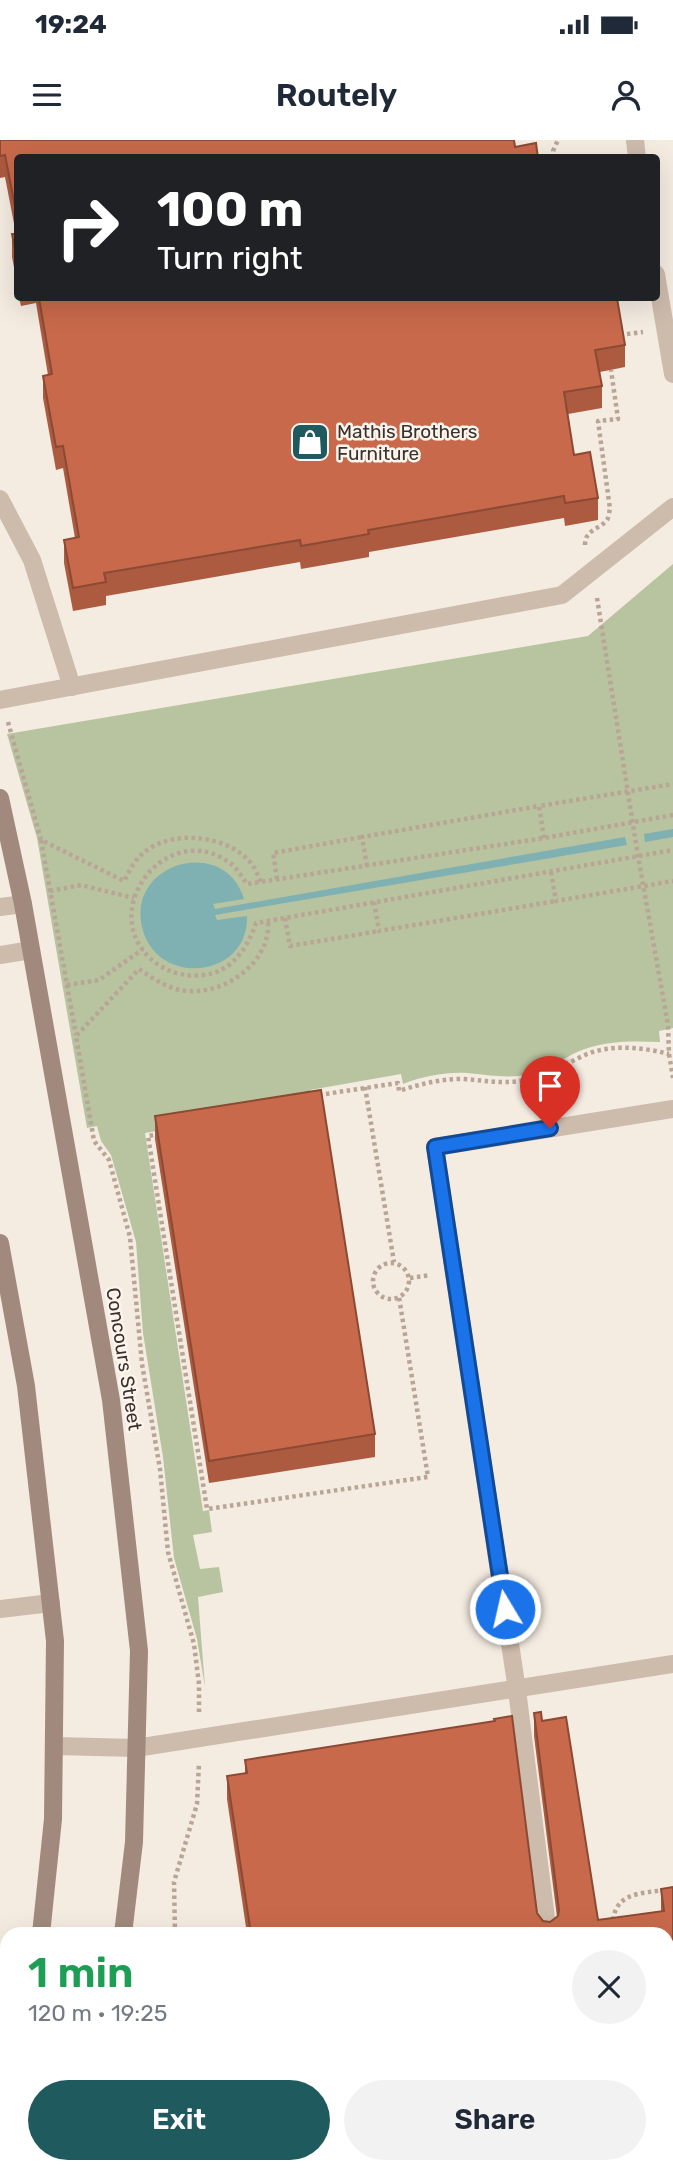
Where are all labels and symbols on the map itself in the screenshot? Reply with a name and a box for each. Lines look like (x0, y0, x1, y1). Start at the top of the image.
place label: Mathis Brothers Furniture (337, 420, 478, 465)
shop icon: Mathis Brothers Furniture (289, 421, 331, 463)
pin (520, 1056, 580, 1128)
street label: Concours Street (101, 1286, 147, 1433)
position arrow (468, 1572, 542, 1646)

